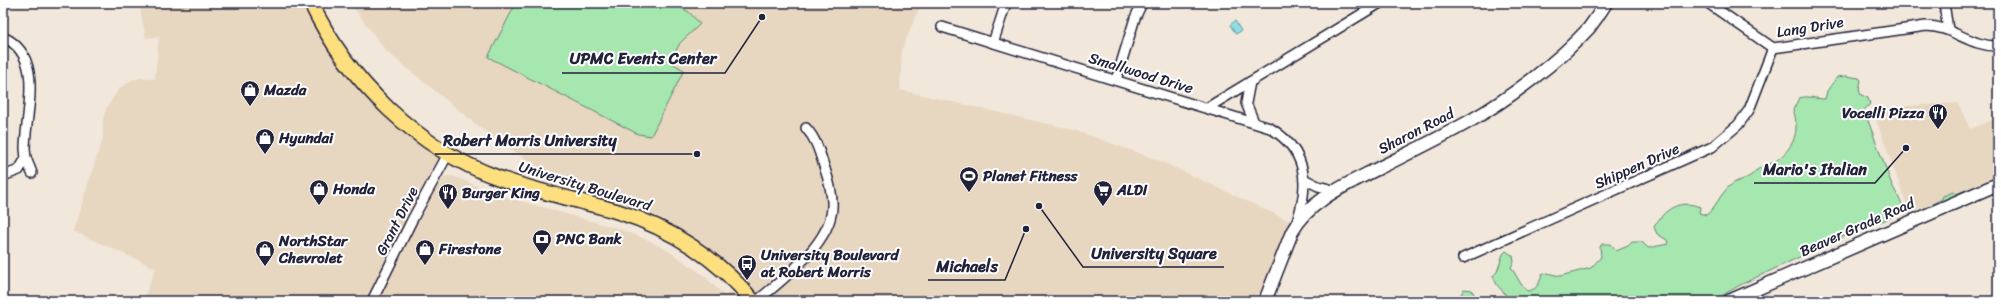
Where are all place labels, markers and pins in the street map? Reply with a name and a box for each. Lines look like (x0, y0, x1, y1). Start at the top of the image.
callout: UPMC Events Center (562, 45, 725, 73)
place label: Mazda (263, 77, 307, 103)
shop icon: Mazda (239, 79, 261, 107)
place label: Vocelli Pizza (1842, 100, 1924, 126)
restaurant icon: Vocelli Pizza (1927, 102, 1949, 130)
place label: Hyundai (278, 125, 334, 151)
callout: Robert Morris University (435, 126, 625, 154)
shop icon: Hyundai (254, 127, 276, 155)
callout: Mario's Italian (1754, 155, 1875, 183)
place label: Planet Fitness (983, 163, 1078, 189)
sports icon: Planet Fitness (958, 165, 980, 193)
place label: Honda (332, 176, 375, 202)
place label: ALDI (1116, 177, 1148, 203)
shop icon: Honda (308, 178, 330, 206)
supermarket icon: ALDI (1092, 179, 1114, 207)
place label: Burger King (462, 180, 540, 206)
restaurant icon: Burger King (437, 182, 459, 210)
place label: PNC Bank (556, 226, 623, 252)
place label: NorthStar Chevrolet (278, 228, 349, 271)
bank icon: PNC Bank (531, 228, 553, 256)
place label: Firestone (438, 236, 502, 262)
shop icon: Firestone (414, 238, 436, 266)
shop icon: NorthStar Chevrolet (254, 239, 276, 267)
callout: University Square (1083, 239, 1224, 267)
place label: University Boulevard at Robert Morris (760, 242, 900, 285)
callout: Michaels (928, 252, 1005, 280)
bus stop icon: University Boulevard at Robert Morris (736, 253, 758, 281)

